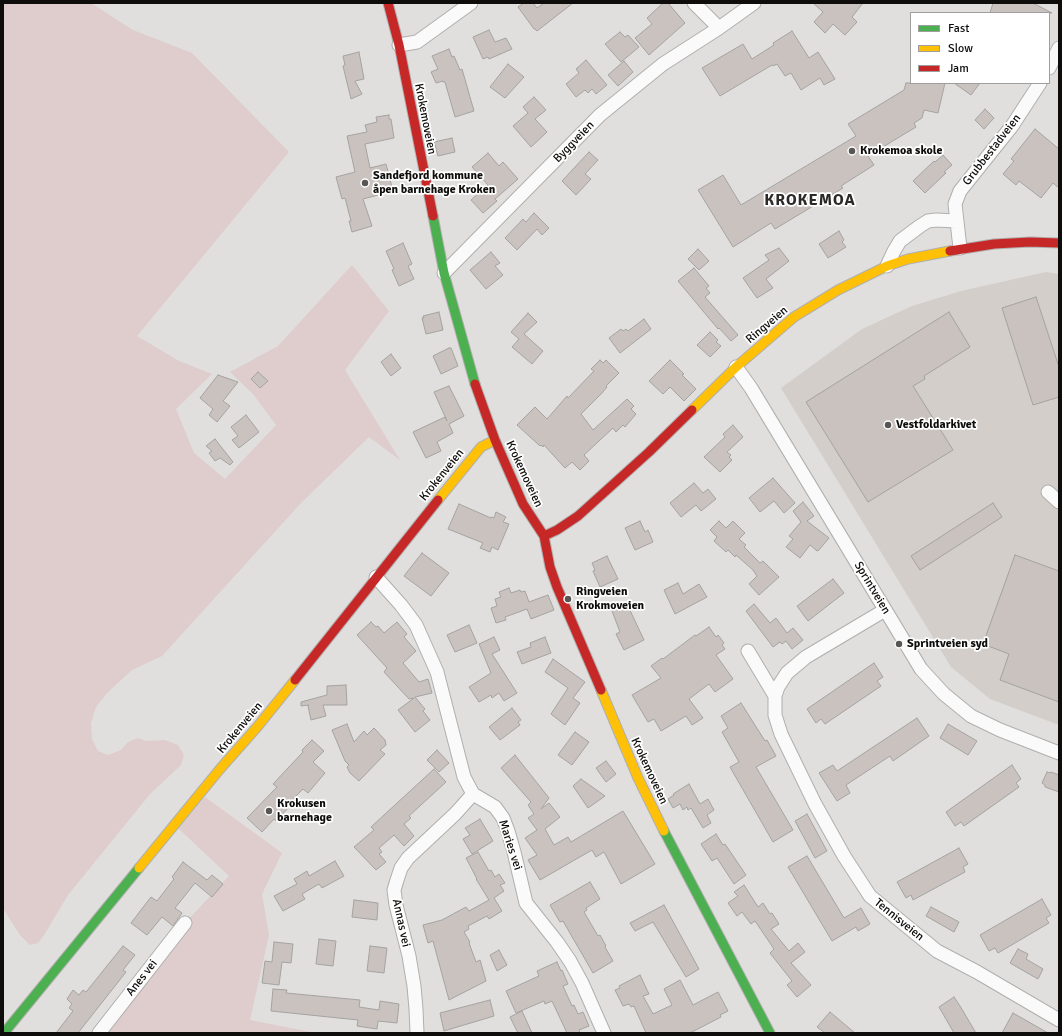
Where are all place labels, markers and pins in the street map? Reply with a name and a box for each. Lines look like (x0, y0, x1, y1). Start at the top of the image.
place label: Krokemoa skole (860, 144, 942, 158)
marker: Krokemoa skole (847, 146, 857, 156)
place label: Sandefjord kommune åpen barnehage Kroken (373, 169, 495, 197)
marker: Sandefjord kommune åpen barnehage Kroken (360, 178, 370, 188)
place label: Vestfoldarkivet (896, 418, 976, 432)
marker: Vestfoldarkivet (883, 420, 893, 430)
place label: Ringveien Krokmoveien (576, 585, 644, 613)
marker: Ringveien Krokmoveien (563, 594, 573, 604)
place label: Sprintveien syd (907, 637, 988, 651)
marker: Sprintveien syd (894, 639, 904, 649)
place label: Krokusen barnehage (277, 797, 332, 825)
marker: Krokusen barnehage (264, 806, 274, 816)

